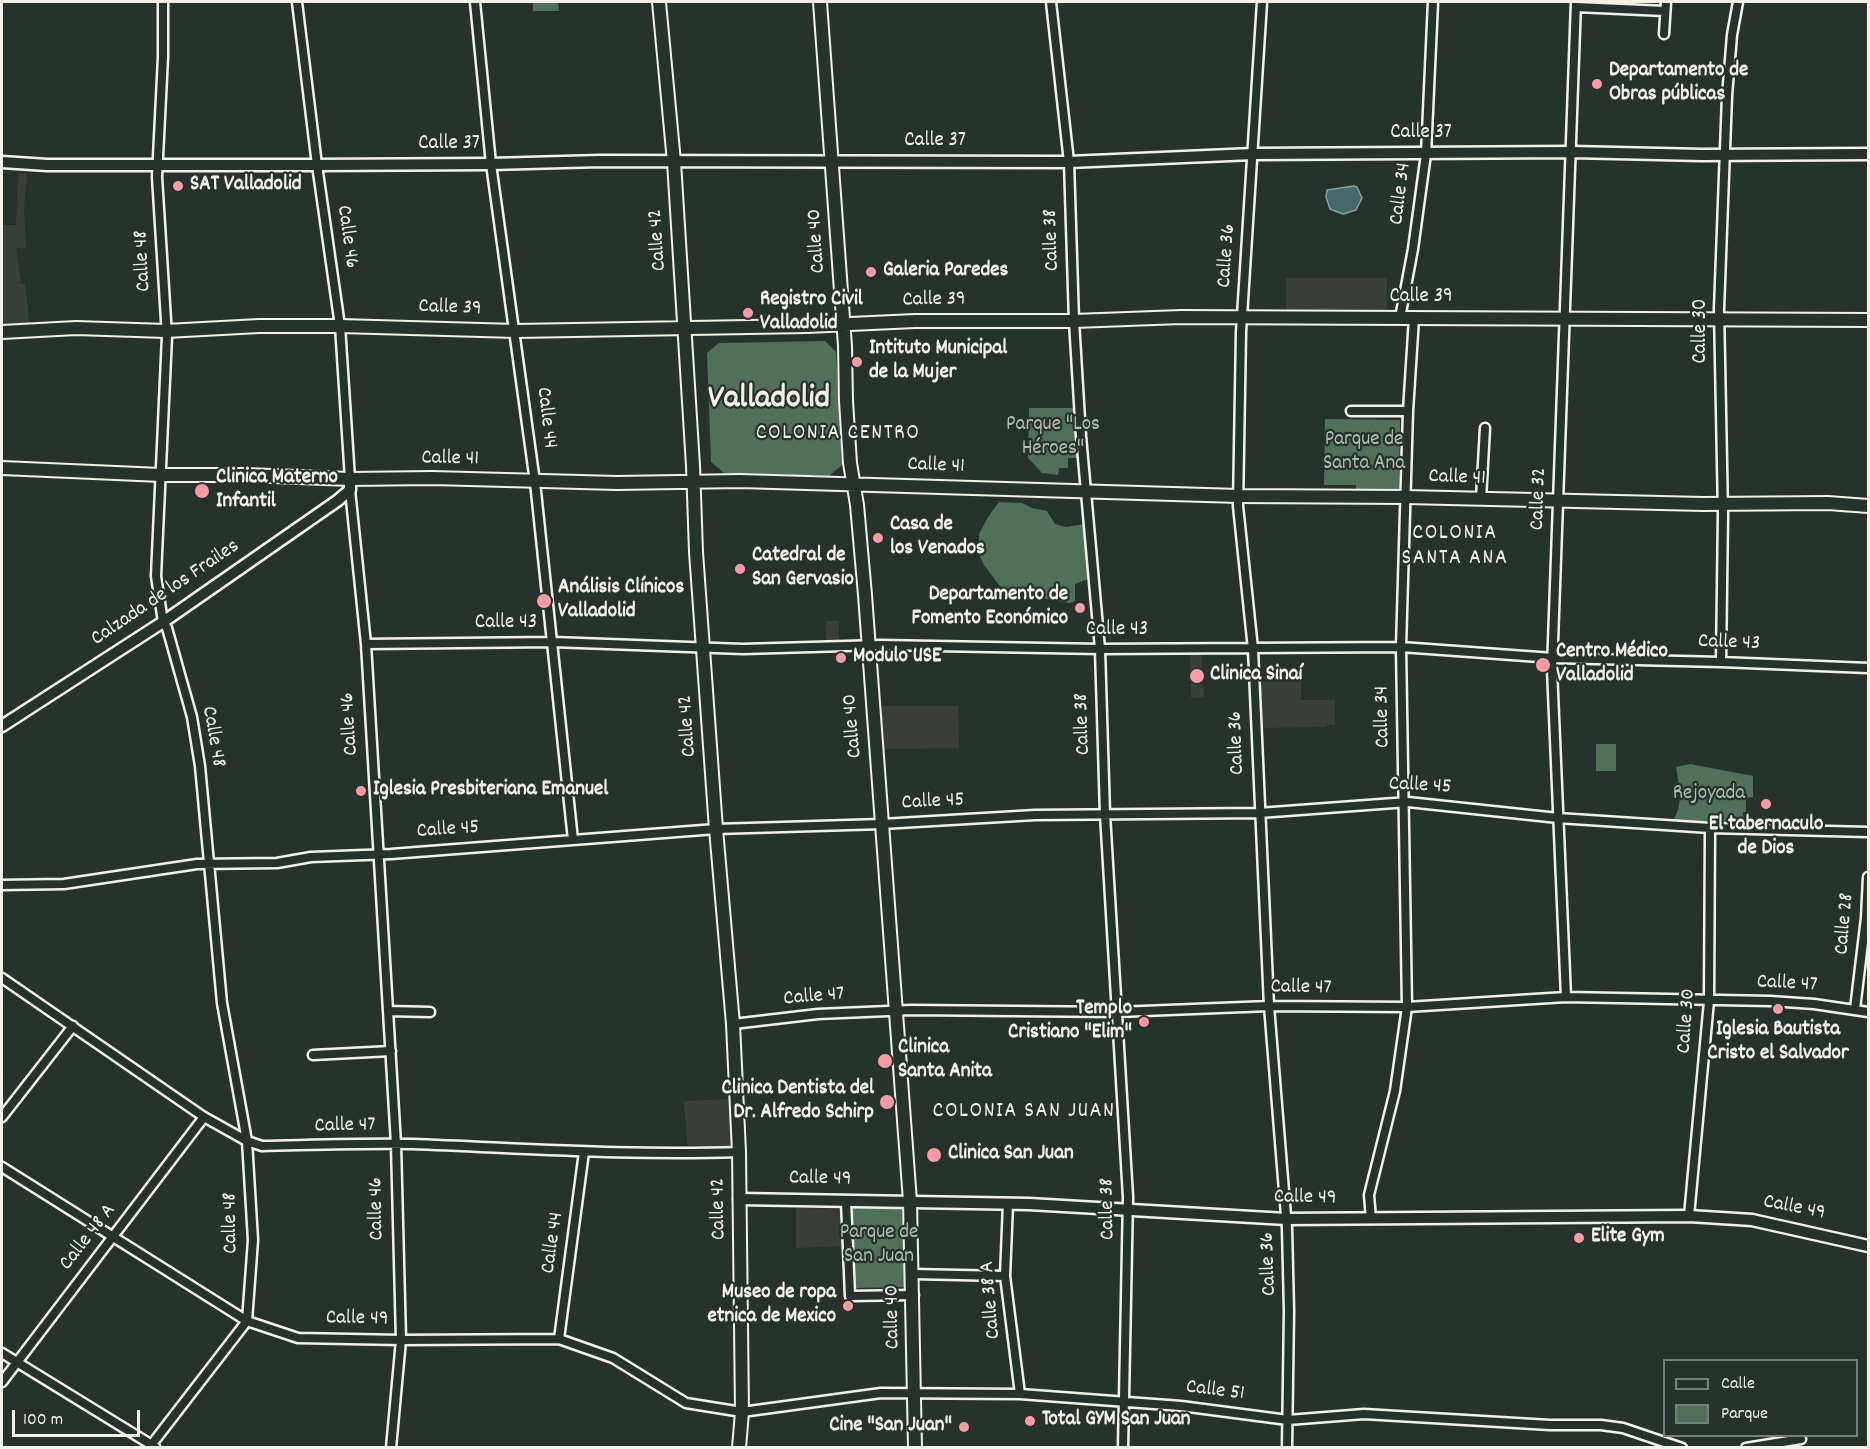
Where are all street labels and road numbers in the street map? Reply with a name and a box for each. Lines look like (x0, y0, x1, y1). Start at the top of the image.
street label: Calle 37 (1390, 121, 1452, 147)
street label: Calle 37 (904, 129, 966, 155)
street label: Calle 37 (418, 132, 480, 158)
street label: Calle 34 (1386, 162, 1418, 226)
street label: Calle 46 (329, 204, 363, 270)
street label: Calle 42 (644, 208, 674, 272)
street label: Calle 40 (803, 208, 833, 274)
street label: Calle 38 (1039, 209, 1067, 271)
street label: Calle 36 (1213, 223, 1243, 289)
street label: Calle 48 (130, 230, 158, 292)
street label: Calle 39 (1389, 285, 1453, 311)
street label: Calle 39 (902, 288, 966, 314)
street label: Calle 39 (418, 295, 482, 323)
street label: Calle 30 (1689, 298, 1715, 364)
street label: Calle 44 (529, 386, 561, 450)
street label: Calle 41 (421, 447, 479, 473)
street label: Calle 41 (907, 453, 965, 481)
street label: Calle 41 (1428, 465, 1486, 493)
street label: Calle 32 (1526, 467, 1554, 531)
street label: Calzada de los Frailes (87, 535, 245, 653)
street label: Calle 43 (475, 611, 537, 637)
street label: Calle 43 (1086, 618, 1148, 644)
street label: Calle 43 (1697, 630, 1761, 658)
street label: Calle 34 (1371, 686, 1397, 748)
street label: Calle 46 (336, 692, 366, 756)
street label: Calle 40 (839, 693, 869, 759)
street label: Calle 38 (1070, 693, 1098, 755)
street label: Calle 42 (674, 694, 704, 758)
street label: Calle 48 (194, 705, 230, 769)
street label: Calle 36 (1224, 711, 1252, 775)
street label: Calle 45 (1388, 773, 1452, 801)
street label: Calle 45 (901, 789, 965, 817)
street label: Calle 45 (416, 816, 480, 846)
street label: Calle 28 (1831, 892, 1861, 956)
street label: Calle 47 (1756, 971, 1818, 999)
street label: Calle 47 (1270, 976, 1332, 1002)
street label: Calle 47 (783, 983, 845, 1013)
street label: Calle 30 (1673, 988, 1703, 1054)
street label: Calle 47 (314, 1114, 376, 1140)
street label: Calle 49 (788, 1167, 852, 1193)
street label: Calle 46 (365, 1177, 391, 1241)
street label: Calle 42 (707, 1178, 733, 1240)
street label: Calle 38 (1096, 1178, 1122, 1240)
street label: Calle 49 (1273, 1186, 1337, 1212)
street label: Calle 49 (1761, 1191, 1827, 1227)
street label: Calle 48 (219, 1192, 245, 1254)
street label: Calle 48 A (55, 1200, 123, 1276)
street label: Calle 44 (537, 1211, 571, 1275)
street label: Calle 36 (1256, 1232, 1284, 1296)
street label: Calle 38 A (976, 1260, 1008, 1340)
street label: Calle 40 (881, 1285, 907, 1349)
street label: Calle 49 (325, 1307, 389, 1333)
street label: Calle 51 (1184, 1376, 1246, 1408)

